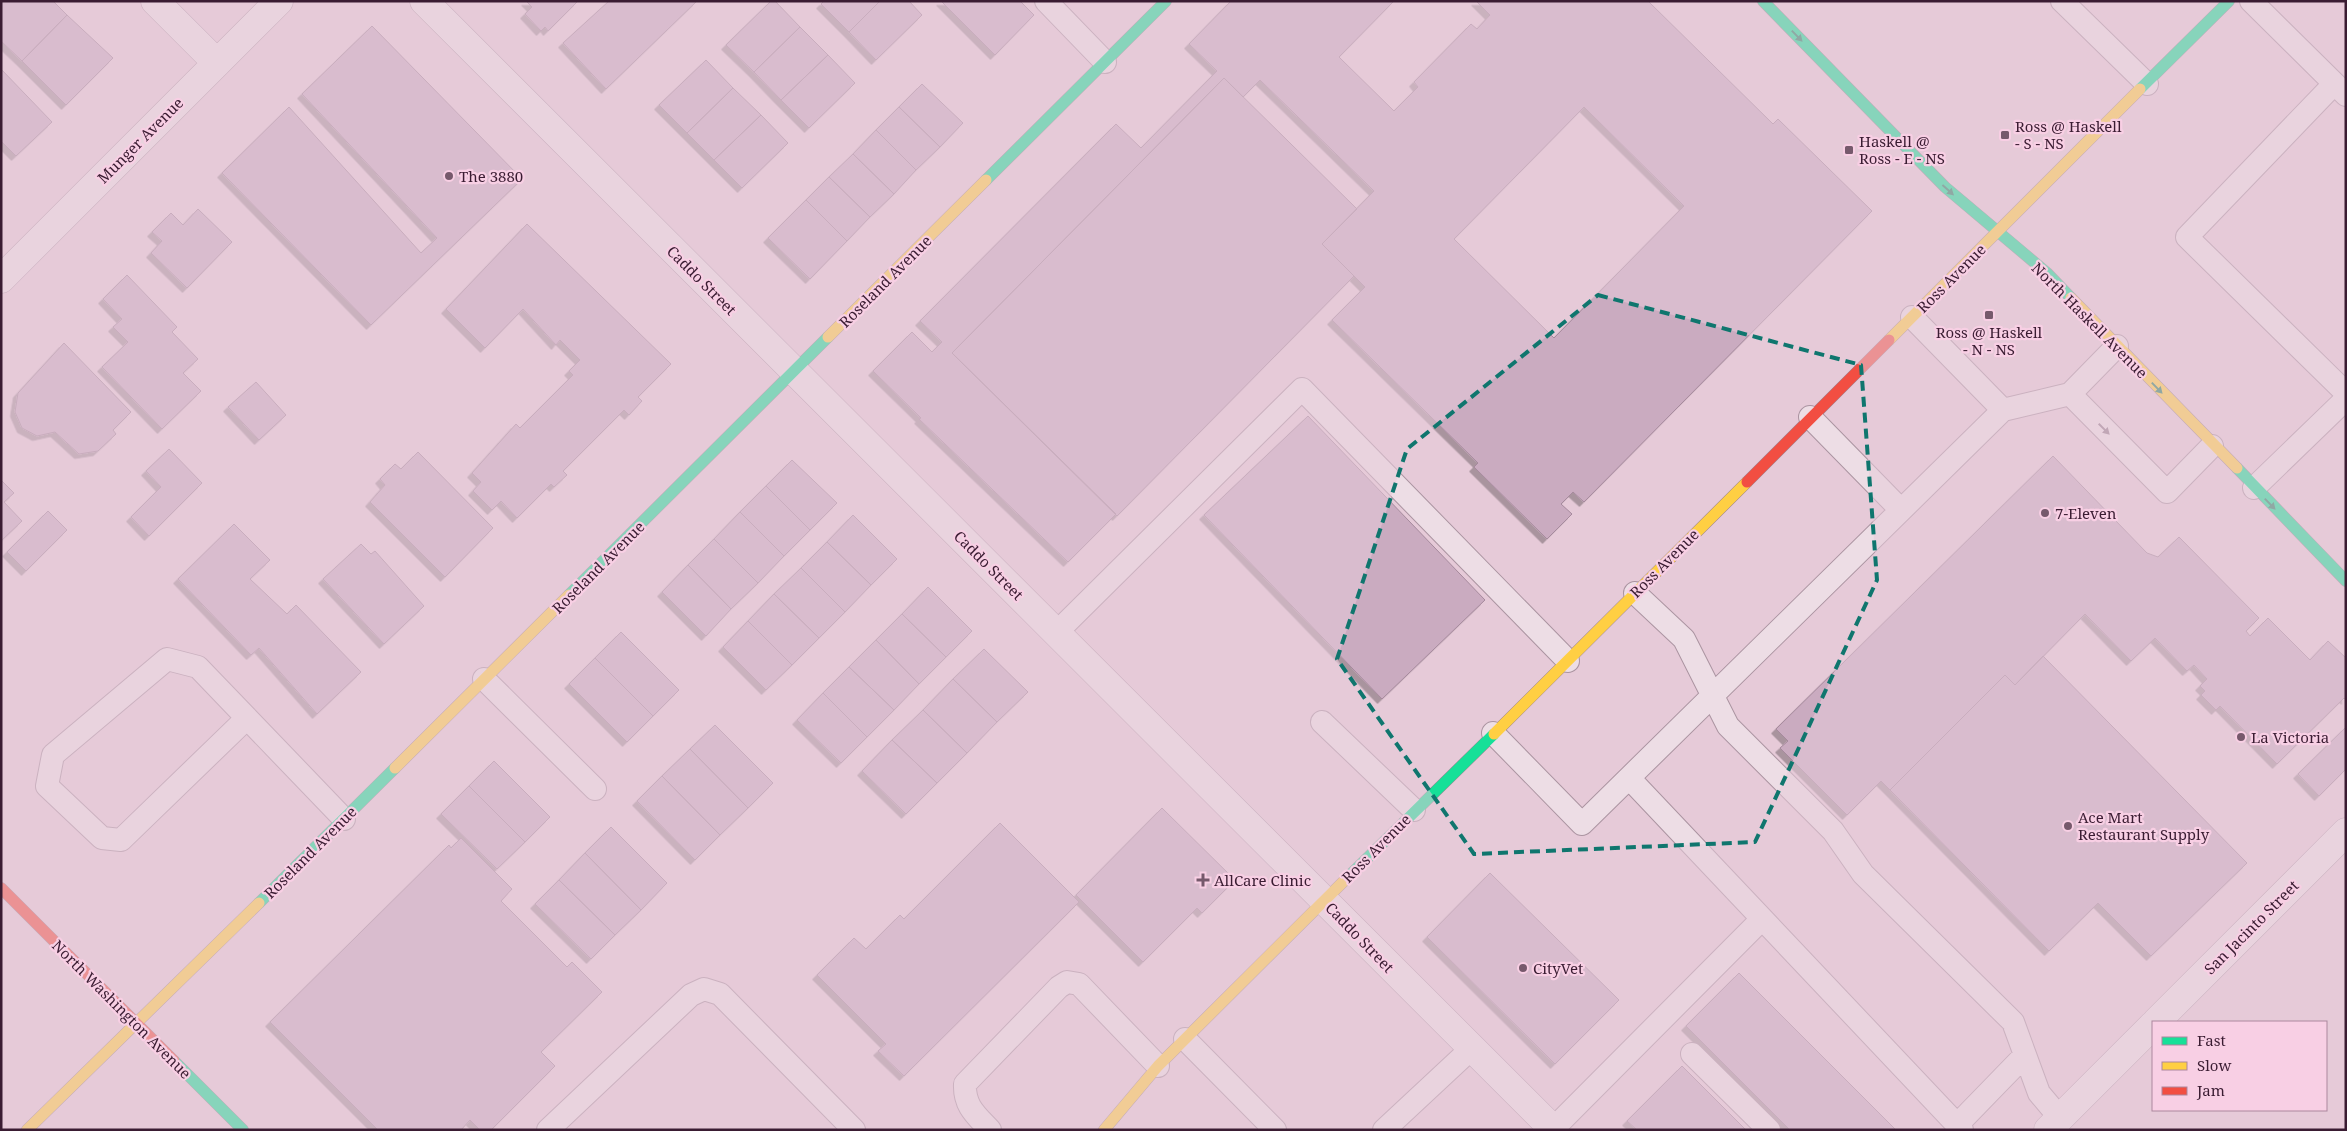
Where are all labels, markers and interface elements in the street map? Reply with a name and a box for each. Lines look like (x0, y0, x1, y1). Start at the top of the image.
one-way arrow (1791, 30, 1803, 42)
street label: Munger Avenue (93, 93, 187, 187)
place label: Ross @ Haskell - S - NS (2015, 116, 2122, 153)
marker: Ross @ Haskell - S - NS (1999, 129, 2011, 141)
place label: Haskell @ Ross - E - NS (1859, 131, 1945, 168)
marker: Haskell @ Ross - E - NS (1843, 144, 1855, 156)
place label: The 3880 (459, 166, 523, 186)
marker: The 3880 (443, 170, 455, 182)
one-way arrow (1942, 184, 1955, 195)
street label: Roseland Avenue (835, 231, 935, 331)
street label: Ross Avenue (1912, 239, 1990, 317)
street label: Caddo Street (663, 241, 741, 319)
street label: North Haskell Avenue (2028, 258, 2152, 382)
marker: Ross @ Haskell - N - NS (1983, 309, 1995, 321)
place label: Ross @ Haskell - N - NS (1936, 322, 2043, 359)
one-way arrow (2150, 381, 2162, 393)
one-way arrow (2098, 422, 2110, 434)
one-way arrow (2264, 498, 2276, 510)
place label: 7-Eleven (2055, 503, 2117, 523)
marker: 7-Eleven (2039, 507, 2051, 519)
street label: Roseland Avenue (548, 517, 648, 617)
street label: Ross Avenue (1625, 524, 1703, 602)
street label: Caddo Street (950, 526, 1028, 604)
place label: La Victoria (2251, 727, 2329, 747)
marker: La Victoria (2235, 731, 2247, 743)
street label: Roseland Avenue (260, 802, 360, 902)
place label: Ace Mart Restaurant Supply (2078, 807, 2210, 844)
street label: Ross Avenue (1337, 809, 1415, 887)
marker: Ace Mart Restaurant Supply (2062, 820, 2074, 832)
place label: AllCare Clinic (1214, 870, 1311, 890)
marker: AllCare Clinic (1196, 873, 1210, 887)
street label: San Jacinto Street (2200, 876, 2302, 978)
street label: Caddo Street (1321, 898, 1399, 976)
street label: North Washington Avenue (48, 935, 196, 1083)
place label: CityVet (1533, 958, 1583, 978)
marker: CityVet (1517, 962, 1529, 974)
legend (2152, 1021, 2327, 1111)
text: Fast (2197, 1030, 2226, 1050)
text: Slow (2197, 1055, 2231, 1075)
text: Jam (2196, 1080, 2225, 1100)

